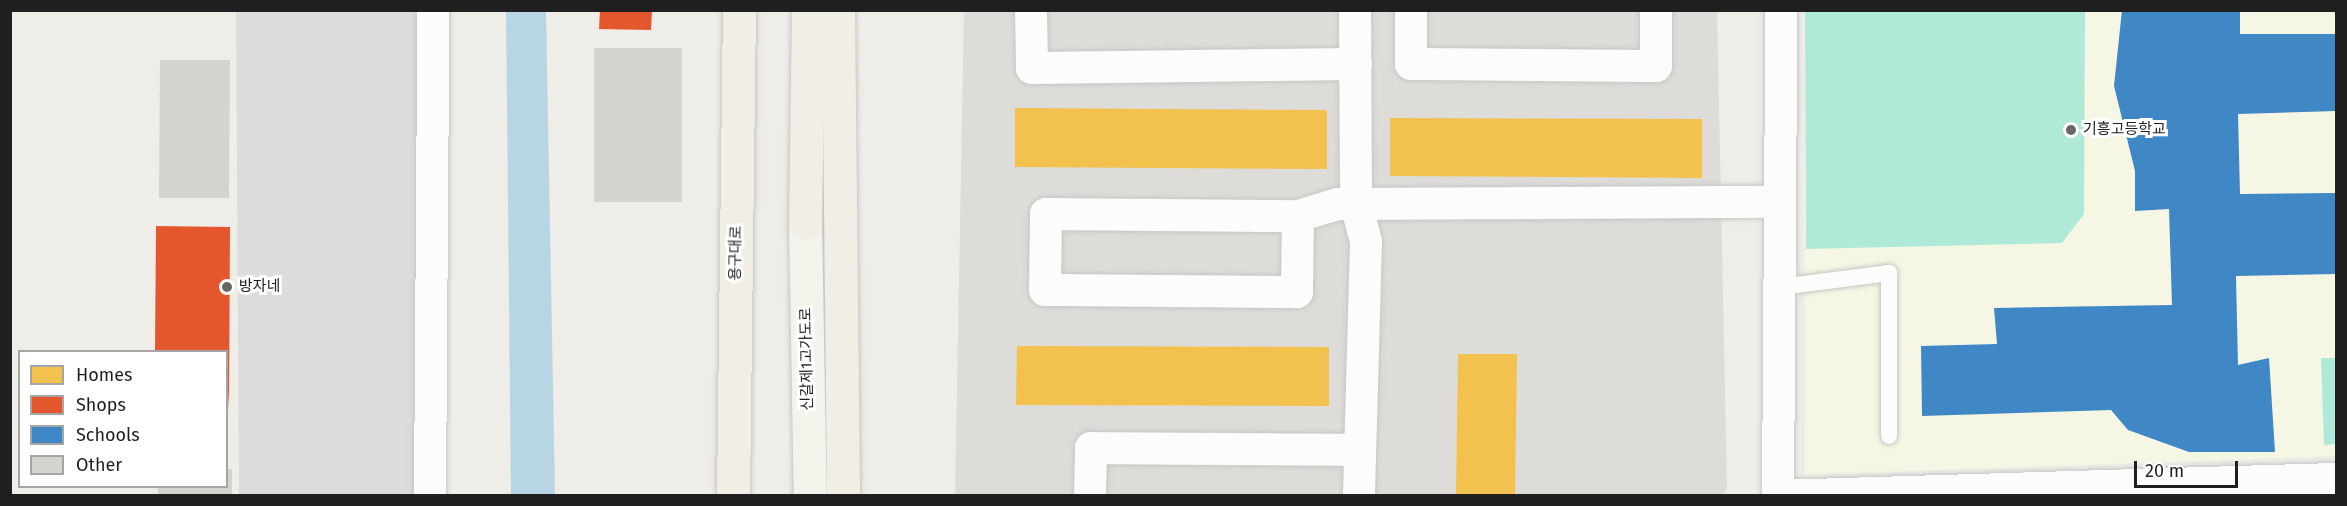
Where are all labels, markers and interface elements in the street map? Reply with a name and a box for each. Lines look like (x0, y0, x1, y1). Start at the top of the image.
place label: 기흥고등학교 (2083, 121, 2166, 139)
marker: 기흥고등학교 (2064, 123, 2078, 137)
street label: 용구대로 (727, 225, 745, 281)
place label: 방자네 (239, 278, 280, 296)
marker: 방자네 (220, 280, 234, 294)
street label: 신갈제1고가도로 (797, 307, 817, 411)
legend (18, 350, 228, 488)
text: Homes (76, 364, 132, 386)
text: Shops (76, 394, 126, 416)
text: Schools (76, 424, 140, 446)
scale bar (2137, 449, 2240, 487)
text: Other (76, 454, 122, 476)
text: 20 m (2145, 460, 2184, 482)

